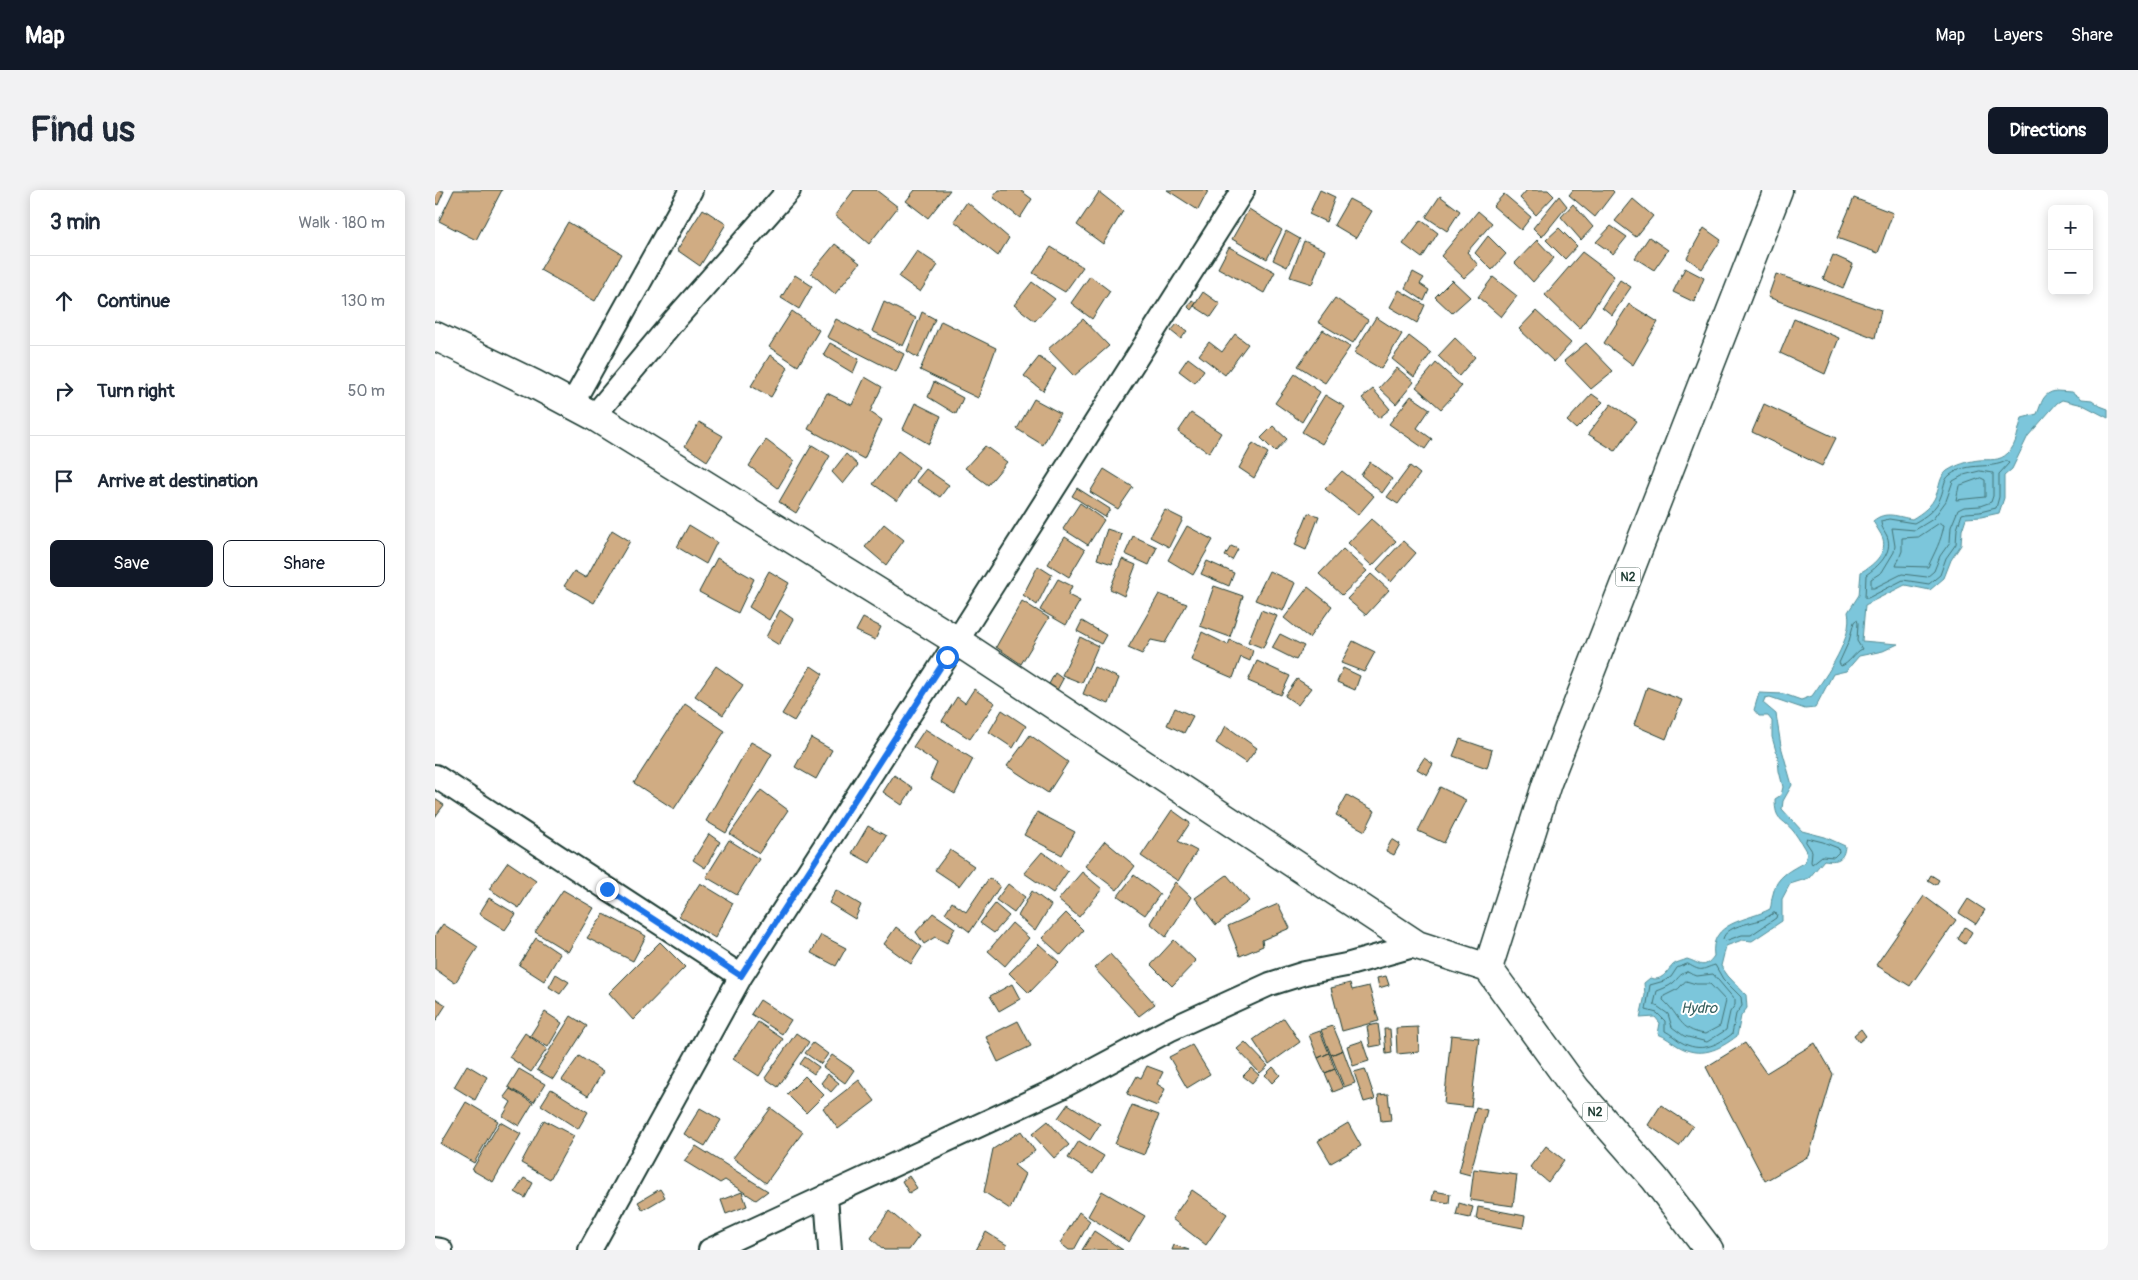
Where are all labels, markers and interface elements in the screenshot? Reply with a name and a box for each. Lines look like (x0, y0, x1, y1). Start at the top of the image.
text: Map (25, 21, 65, 50)
text: Map (1936, 24, 1965, 47)
text: Layers (1993, 24, 2043, 47)
text: Share (2071, 24, 2113, 47)
button: Directions (1988, 107, 2108, 154)
text: Find us (30, 108, 135, 152)
map controls (2048, 205, 2093, 295)
button: + (2048, 205, 2093, 250)
text: 3 min (50, 209, 100, 236)
text: Walk · 180 m (298, 213, 385, 233)
button: − (2048, 250, 2093, 295)
icon: ahead (50, 287, 78, 315)
text: Continue (97, 289, 170, 313)
text: 130 m (341, 291, 385, 311)
icon: right (50, 377, 78, 405)
text: Turn right (97, 379, 175, 403)
text: 50 m (348, 381, 385, 401)
icon: arrive (50, 467, 78, 495)
text: Arrive at destination (97, 469, 258, 493)
button: Save (50, 540, 213, 587)
button: Share (223, 540, 385, 587)
road number: N2 (1615, 568, 1641, 587)
route start (936, 646, 959, 669)
route end (596, 878, 619, 901)
water label: Hydro (1681, 999, 1718, 1018)
road number: N2 (1583, 1102, 1607, 1122)

